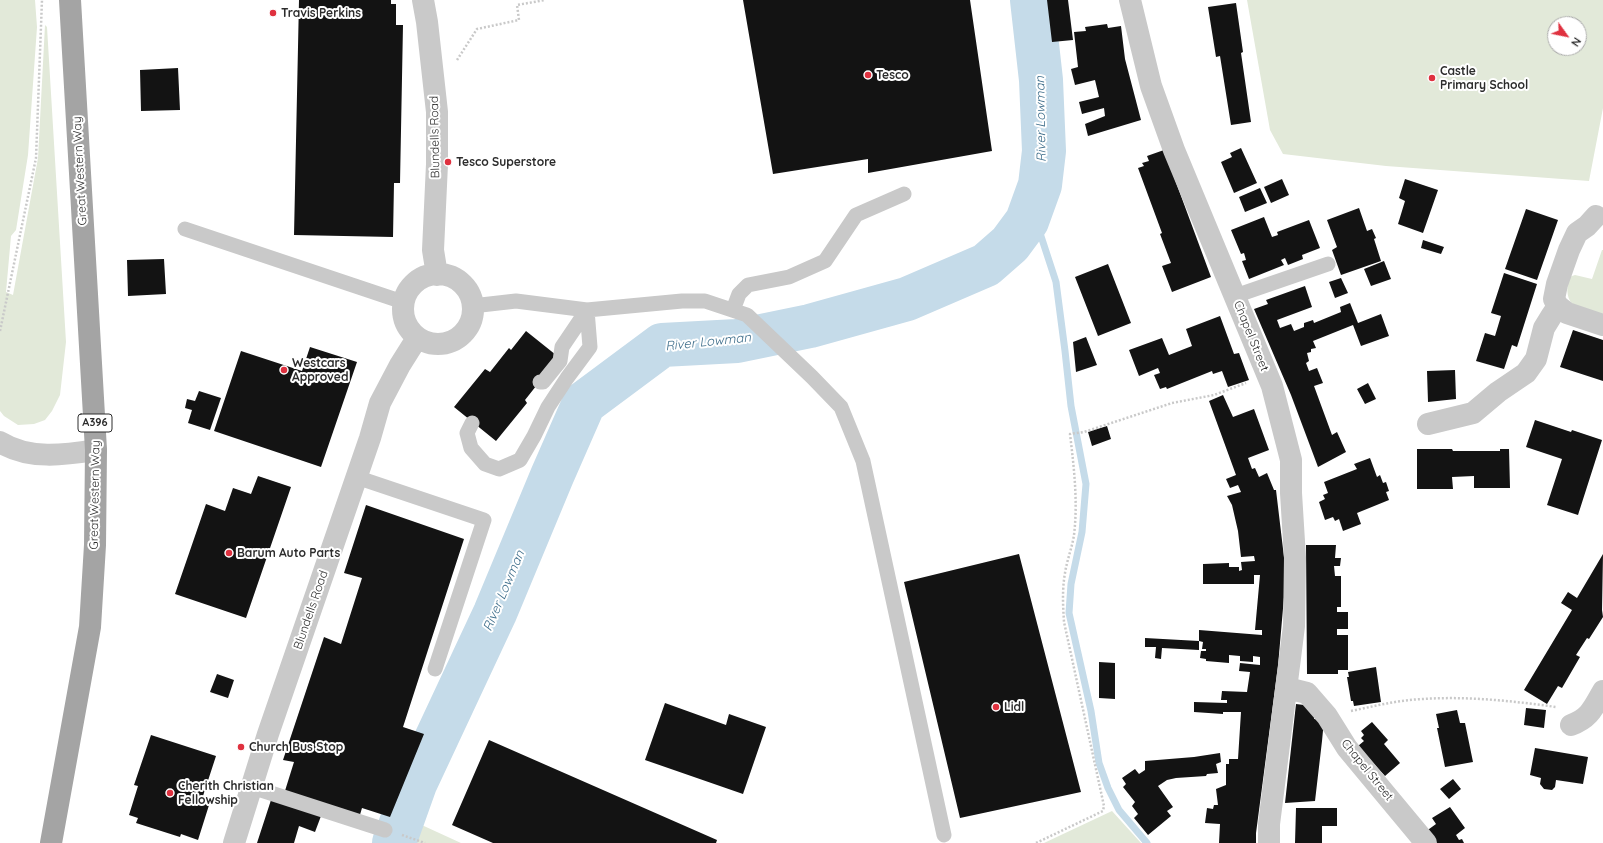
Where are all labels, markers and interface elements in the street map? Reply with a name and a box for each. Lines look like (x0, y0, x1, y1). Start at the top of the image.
place label: Travis Perkins (281, 6, 361, 20)
marker: Travis Perkins (268, 8, 278, 18)
north arrow (1547, 16, 1587, 56)
text: N (1568, 35, 1584, 49)
place label: Castle Primary School (1440, 64, 1528, 92)
place label: Tesco (876, 68, 909, 82)
marker: Tesco (863, 70, 873, 80)
marker: Castle Primary School (1427, 73, 1437, 83)
water label: River Lowman (1032, 76, 1050, 162)
street label: Blundells Road (427, 96, 443, 178)
street label: Great Western Way (70, 116, 90, 226)
place label: Tesco Superstore (456, 155, 556, 169)
marker: Tesco Superstore (443, 157, 453, 167)
street label: Chapel Street (1230, 299, 1272, 373)
water label: River Lowman (664, 330, 752, 354)
place label: Westcars Approved (292, 356, 348, 384)
marker: Westcars Approved (279, 365, 289, 375)
road number: A396 (78, 414, 112, 432)
street label: Great Western Way (87, 440, 103, 550)
place label: Barum Auto Parts (237, 546, 340, 560)
marker: Barum Auto Parts (224, 548, 234, 558)
water label: River Lowman (480, 548, 528, 634)
street label: Blundells Road (291, 569, 331, 651)
place label: Lidl (1004, 700, 1024, 714)
marker: Lidl (991, 702, 1001, 712)
street label: Chapel Street (1338, 736, 1396, 804)
place label: Church Bus Stop (249, 740, 343, 754)
marker: Church Bus Stop (236, 742, 246, 752)
place label: Cherith Christian Fellowship (178, 779, 274, 807)
marker: Cherith Christian Fellowship (165, 788, 175, 798)

